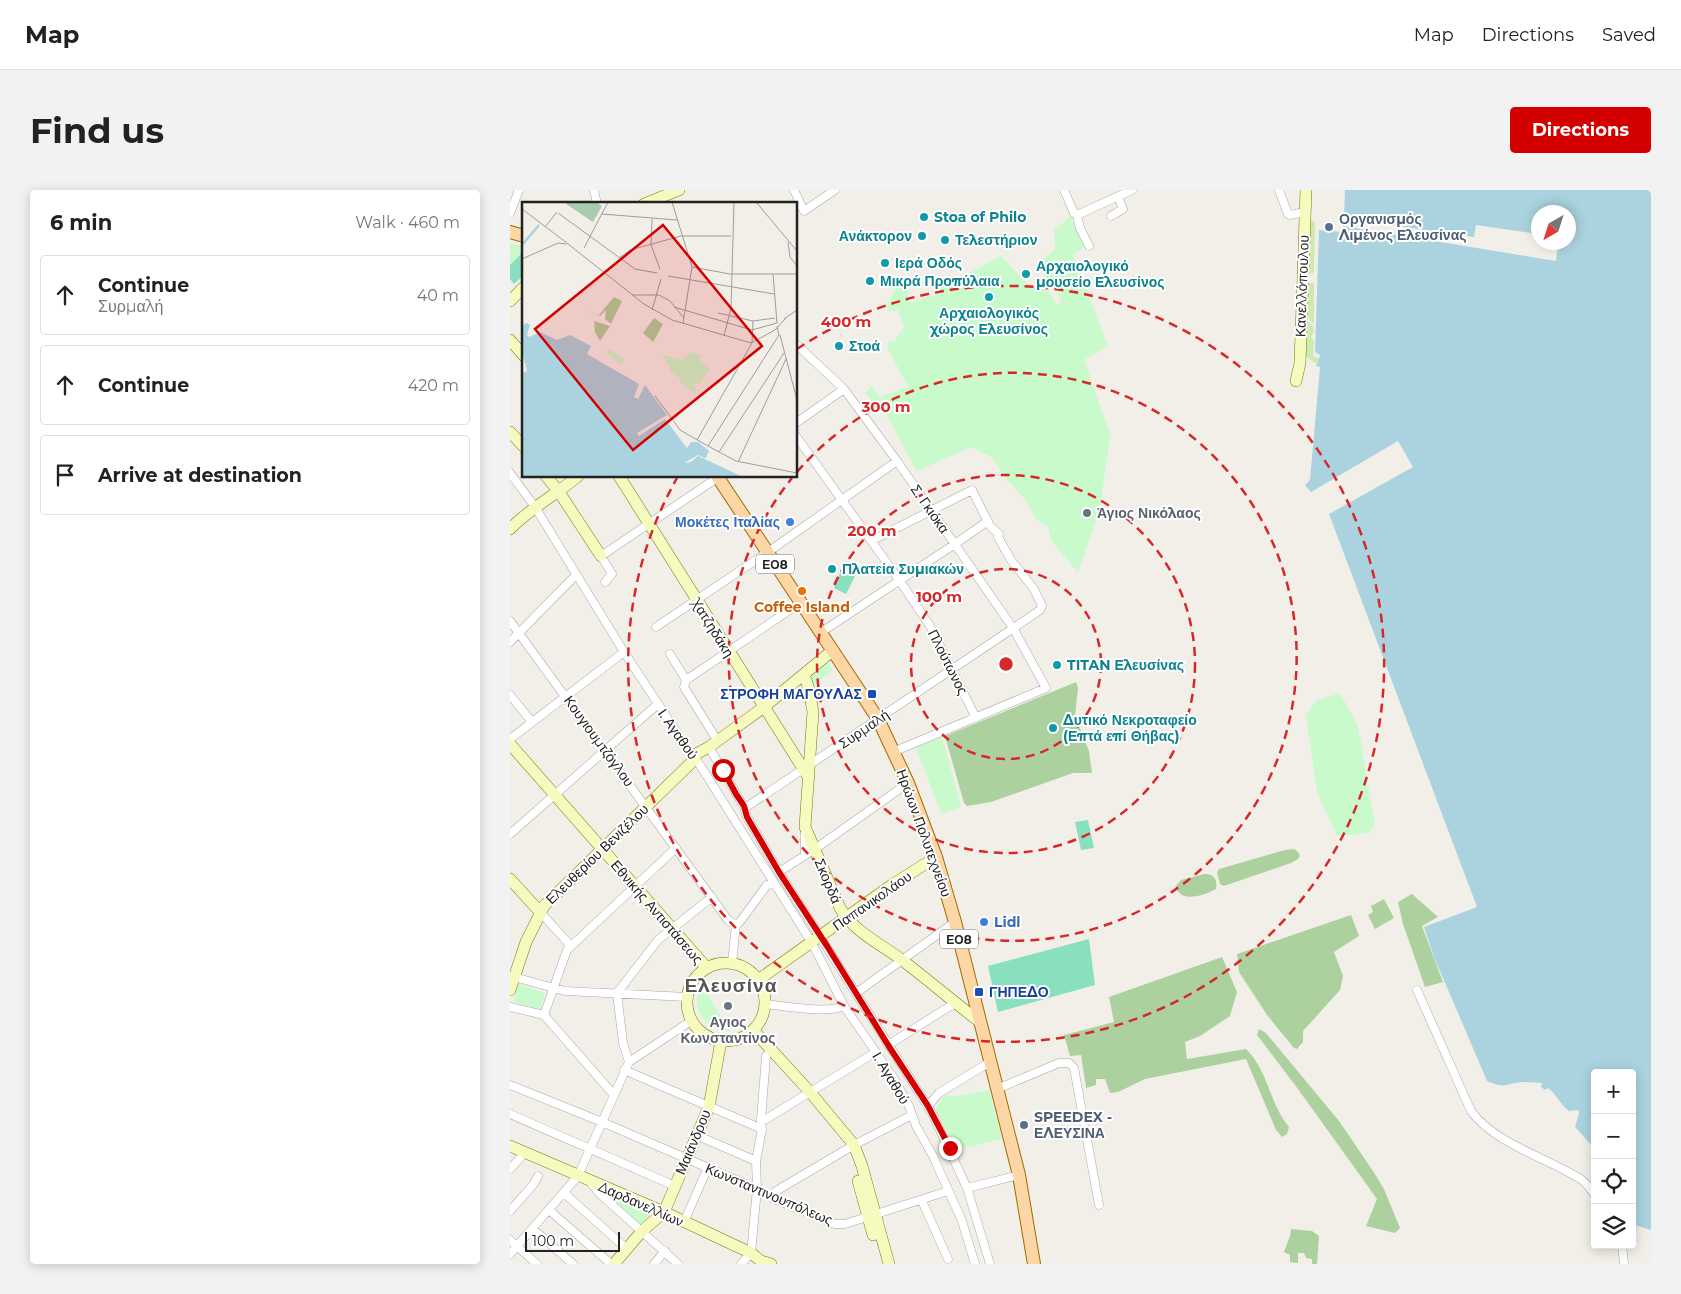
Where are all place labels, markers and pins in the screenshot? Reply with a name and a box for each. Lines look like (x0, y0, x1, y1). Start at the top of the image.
place label: Stoa of Philo (934, 208, 1027, 226)
place label: Οργανισμός Λιμένος Ελευσίνας (1338, 210, 1467, 244)
marker: Stoa of Philo (918, 211, 930, 223)
marker: Οργανισμός Λιμένος Ελευσίνας (1323, 221, 1335, 233)
place label: Ανάκτορον (839, 227, 912, 245)
marker: Ανάκτορον (916, 230, 928, 242)
place label: Τελεστήριον (955, 231, 1038, 249)
marker: Τελεστήριον (939, 234, 951, 246)
place label: Ιερά Οδός (895, 254, 962, 272)
marker: Ιερά Οδός (879, 257, 891, 269)
place label: Αρχαιολογικό μουσείο Ελευσίνος (1036, 257, 1165, 291)
marker: Αρχαιολογικό μουσείο Ελευσίνος (1020, 268, 1032, 280)
place label: Μικρά Προπύλαια (880, 272, 1000, 290)
marker: Μικρά Προπύλαια (864, 275, 876, 287)
marker: Αρχαιολογικός χώρος Ελευσίνος (983, 291, 995, 303)
place label: Αρχαιολογικός χώρος Ελευσίνος (929, 304, 1048, 338)
place label: Στοά (849, 337, 881, 355)
marker: Στοά (833, 340, 845, 352)
place label: Άγιος Νικόλαος (1097, 504, 1201, 522)
marker: Άγιος Νικόλαος (1081, 507, 1093, 519)
place label: Μοκέτες Ιταλίας (675, 513, 780, 531)
marker: Μοκέτες Ιταλίας (784, 516, 796, 528)
place label: Πλατεία Συμιακών (842, 560, 964, 578)
marker: Πλατεία Συμιακών (826, 563, 838, 575)
marker: Coffee Island (796, 585, 808, 597)
place label: Coffee Island (754, 598, 850, 616)
centre of rings (997, 655, 1015, 673)
place label: TITAN Ελευσίνας (1067, 656, 1184, 674)
marker: TITAN Ελευσίνας (1051, 659, 1063, 671)
place label: ΣΤΡΟΦΗ ΜΑΓΟΥΛΑΣ (720, 685, 862, 703)
marker: ΣΤΡΟΦΗ ΜΑΓΟΥΛΑΣ (866, 688, 878, 700)
place label: Δυτικό Νεκροταφείο (Επτά επί Θήβας) (1062, 711, 1197, 745)
marker: Δυτικό Νεκροταφείο (Επτά επί Θήβας) (1047, 722, 1059, 734)
place label: Lidl (994, 913, 1021, 931)
marker: Lidl (978, 916, 990, 928)
place label: ΓΗΠΕΔΟ (989, 983, 1049, 1001)
marker: ΓΗΠΕΔΟ (973, 986, 985, 998)
marker: Αγιος Κωνσταντίνος (722, 1000, 734, 1012)
place label: Αγιος Κωνσταντίνος (681, 1013, 776, 1047)
place label: SPEEDEX - ΕΛΕΥΣΙΝΑ (1034, 1108, 1112, 1142)
marker: SPEEDEX - ΕΛΕΥΣΙΝΑ (1018, 1119, 1030, 1131)

